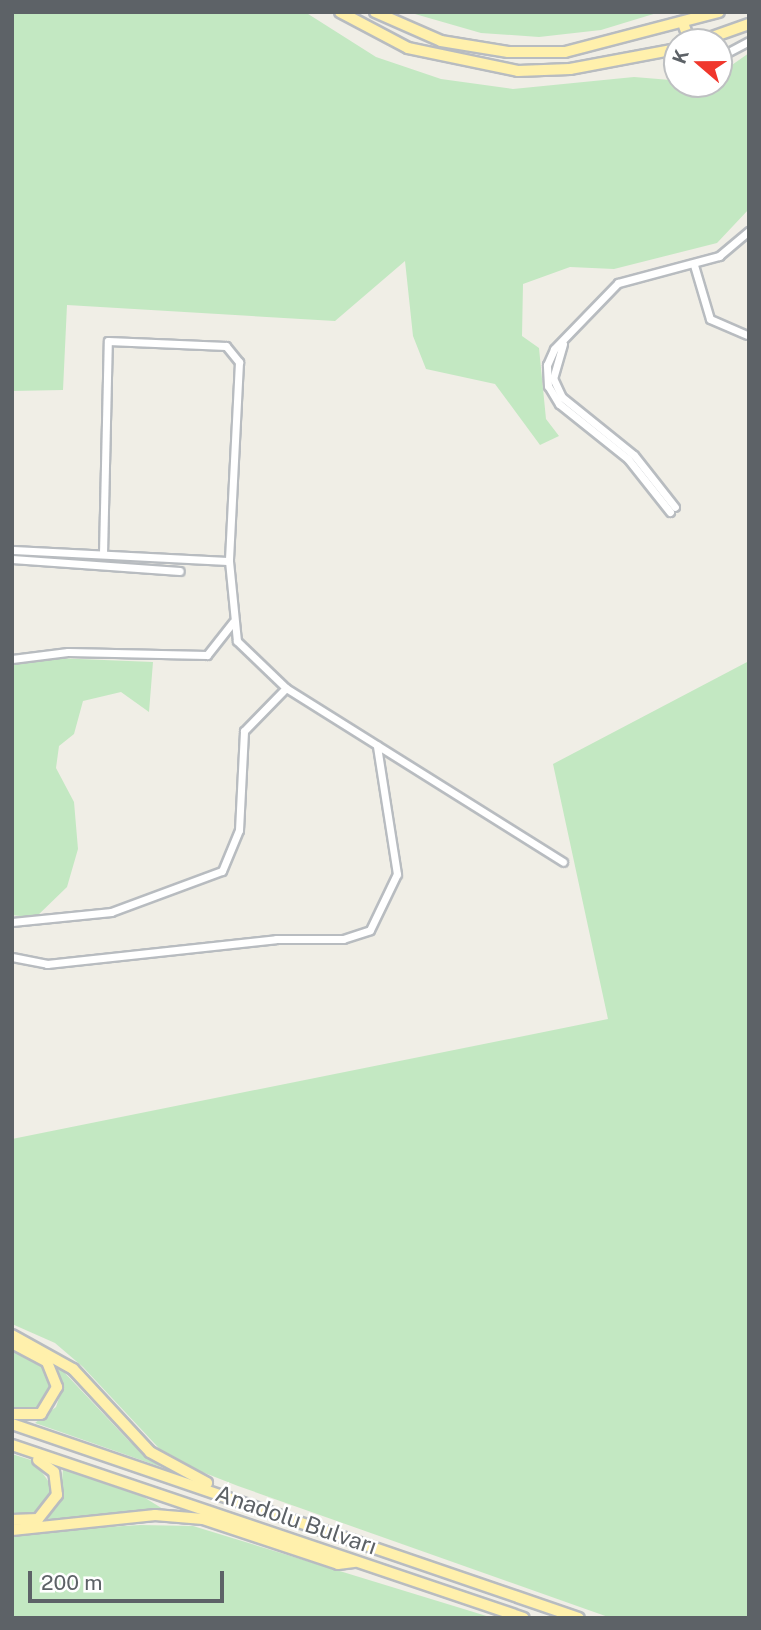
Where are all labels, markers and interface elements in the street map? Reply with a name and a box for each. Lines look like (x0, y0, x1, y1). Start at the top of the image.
north arrow (663, 28, 733, 98)
text: K (667, 46, 693, 67)
street label: Anadolu Bulvarı (212, 1480, 380, 1560)
scale bar (32, 1556, 228, 1600)
text: 200 m (41, 1570, 102, 1595)

